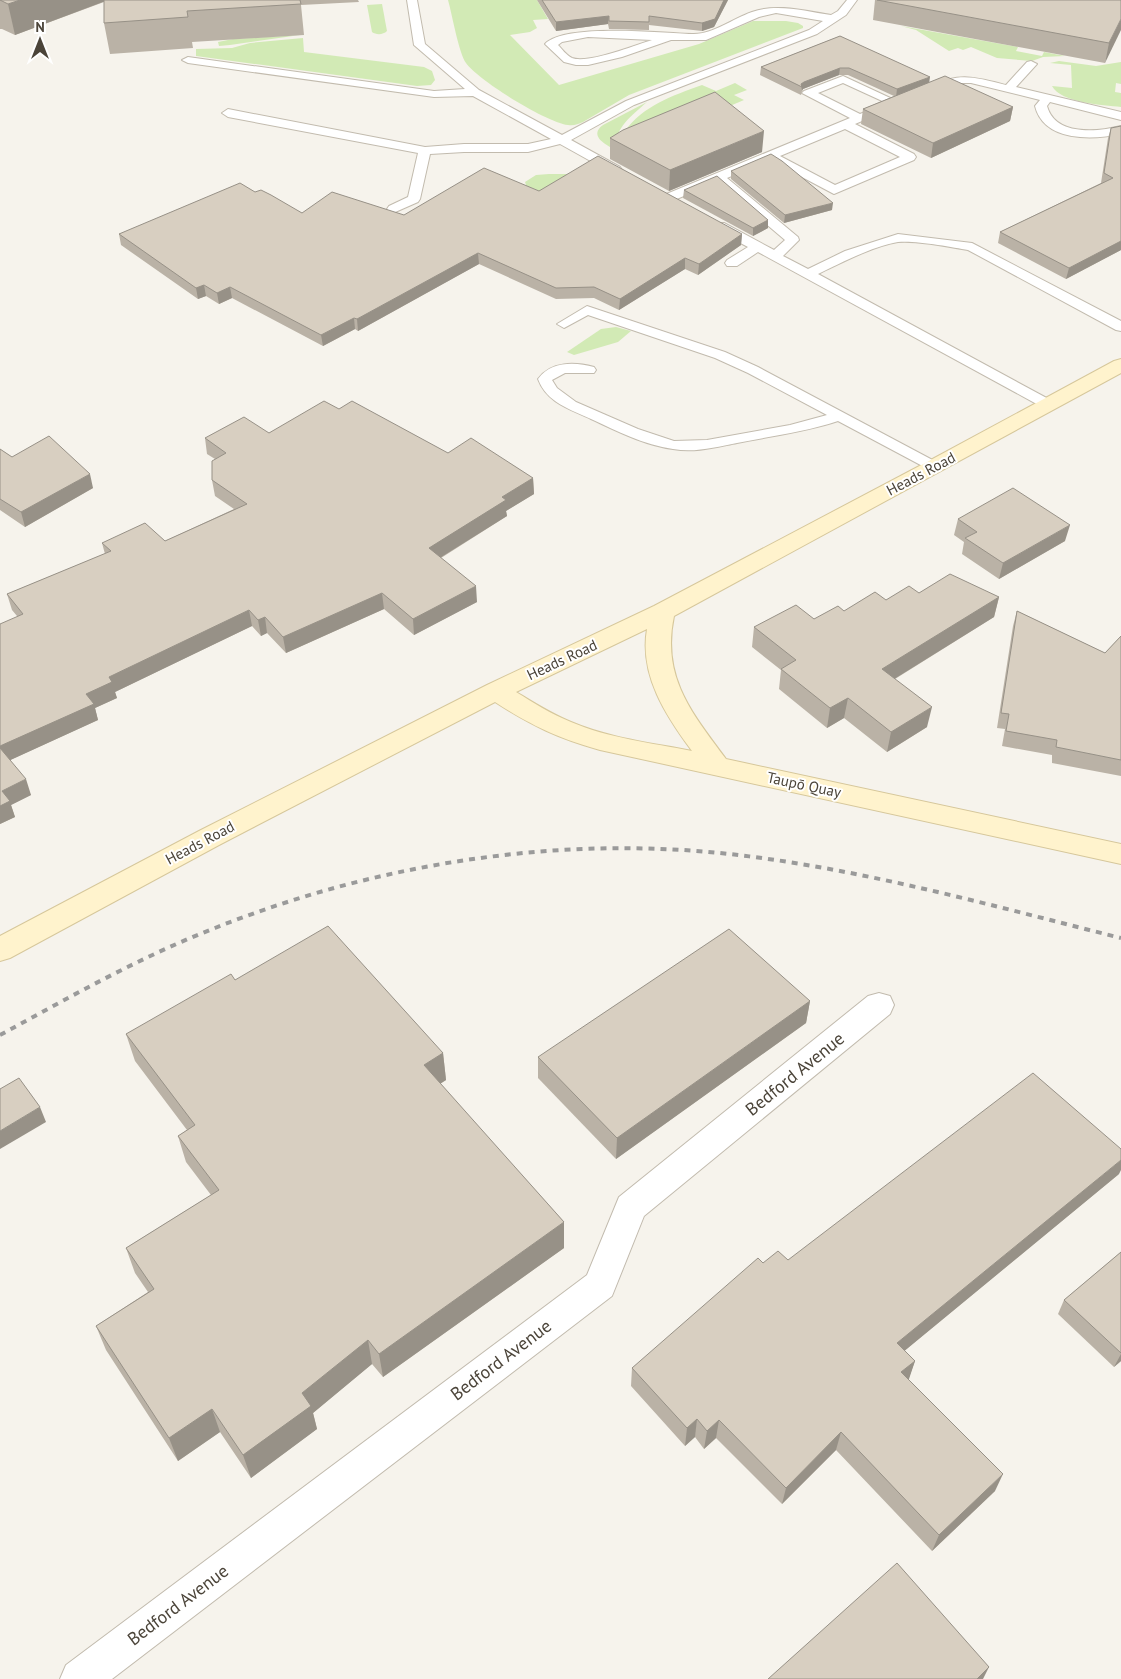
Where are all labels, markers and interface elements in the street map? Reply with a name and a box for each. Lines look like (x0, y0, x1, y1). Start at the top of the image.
north arrow (15, 15, 65, 65)
text: N (35, 18, 45, 36)
street label: Heads Road (883, 447, 958, 500)
street label: Heads Road (524, 635, 600, 684)
street label: Taupō Quay (765, 767, 843, 802)
street label: Heads Road (162, 816, 237, 869)
street label: Bedford Avenue (741, 1027, 849, 1121)
street label: Bedford Avenue (446, 1314, 556, 1405)
street label: Bedford Avenue (123, 1559, 233, 1650)

